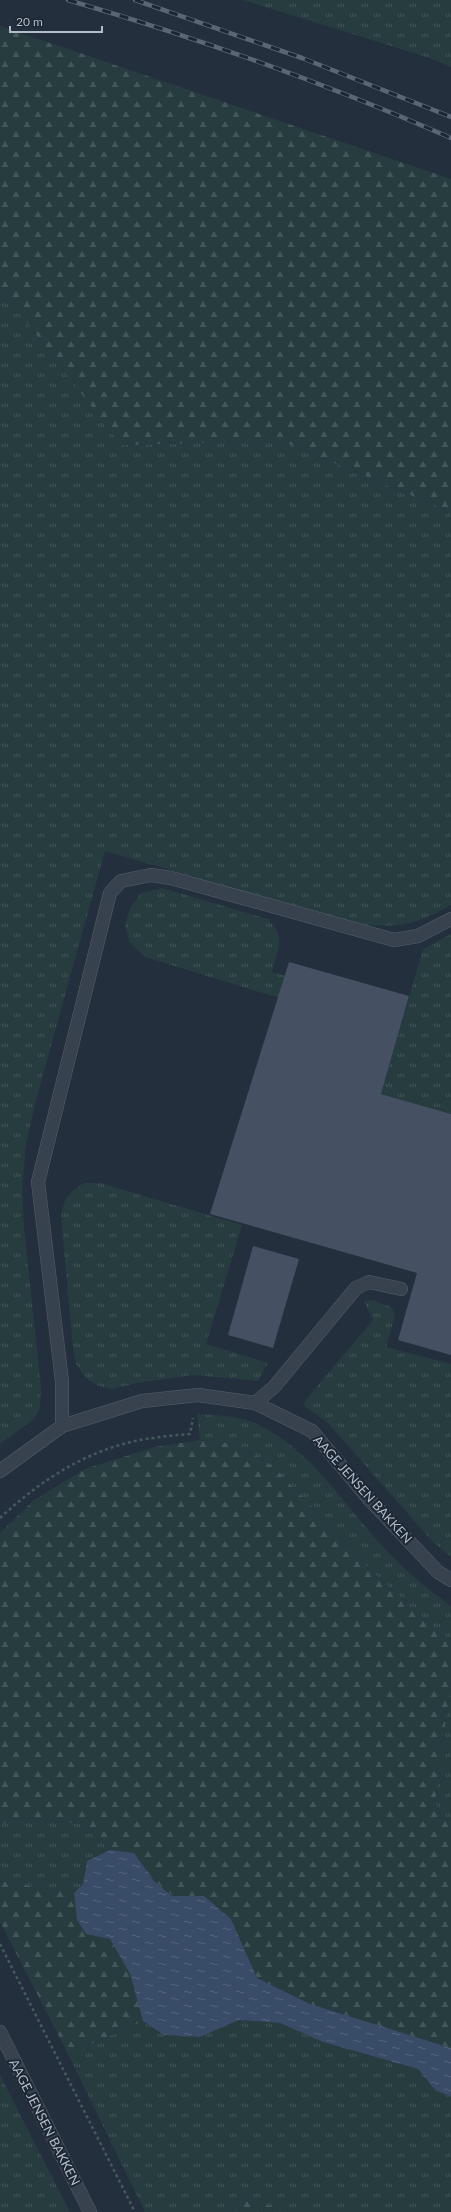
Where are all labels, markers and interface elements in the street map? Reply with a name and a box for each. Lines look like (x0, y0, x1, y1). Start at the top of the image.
scale bar (10, 8, 102, 34)
text: 20 m (16, 14, 43, 29)
street label: AAGE JENSEN BAKKEN (310, 1432, 416, 1546)
street label: AAGE JENSEN BAKKEN (6, 2056, 84, 2188)

